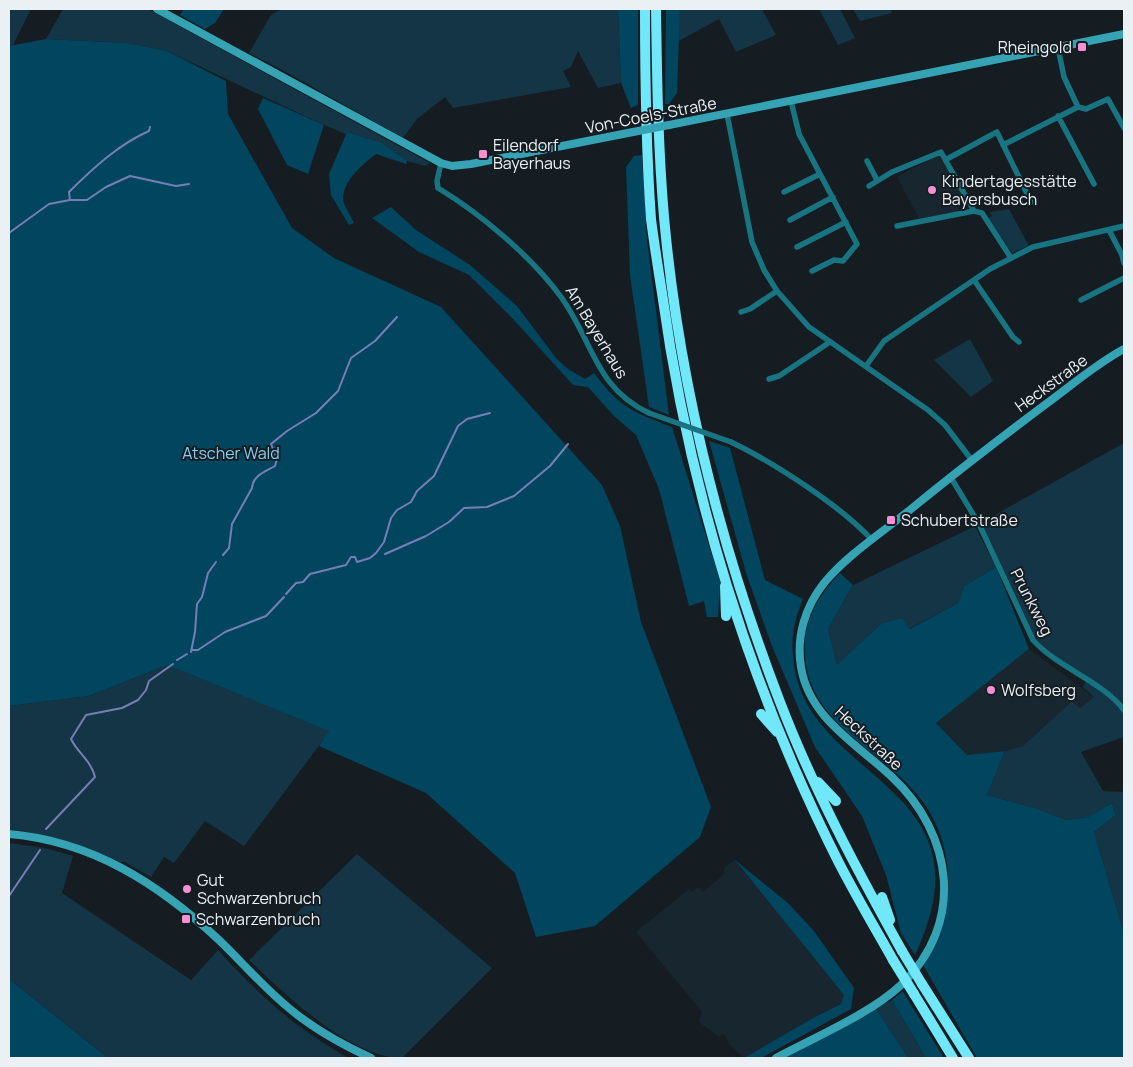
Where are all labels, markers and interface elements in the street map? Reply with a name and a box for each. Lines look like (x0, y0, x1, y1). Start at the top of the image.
place label: Rheingold (998, 36, 1072, 58)
marker: Rheingold (1076, 41, 1088, 53)
street label: Von-Coels-Straße (584, 92, 718, 138)
place label: Eilendorf Bayerhaus (493, 134, 571, 174)
marker: Eilendorf Bayerhaus (477, 148, 489, 160)
place label: Kindertagesstätte Bayersbusch (942, 170, 1077, 210)
marker: Kindertagesstätte Bayersbusch (926, 184, 938, 196)
street label: Am Bayerhaus (561, 281, 633, 383)
street label: Heckstraße (1010, 349, 1092, 417)
park label: Atscher Wald (182, 442, 280, 464)
place label: Schubertstraße (901, 509, 1018, 531)
marker: Schubertstraße (885, 514, 897, 526)
street label: Prunkweg (1006, 564, 1058, 640)
place label: Wolfsberg (1001, 679, 1076, 701)
marker: Wolfsberg (985, 684, 997, 696)
street label: Heckstraße (830, 701, 908, 775)
place label: Gut Schwarzenbruch (197, 869, 321, 909)
marker: Gut Schwarzenbruch (181, 883, 193, 895)
place label: Schwarzenbruch (196, 908, 320, 930)
marker: Schwarzenbruch (180, 913, 192, 925)

